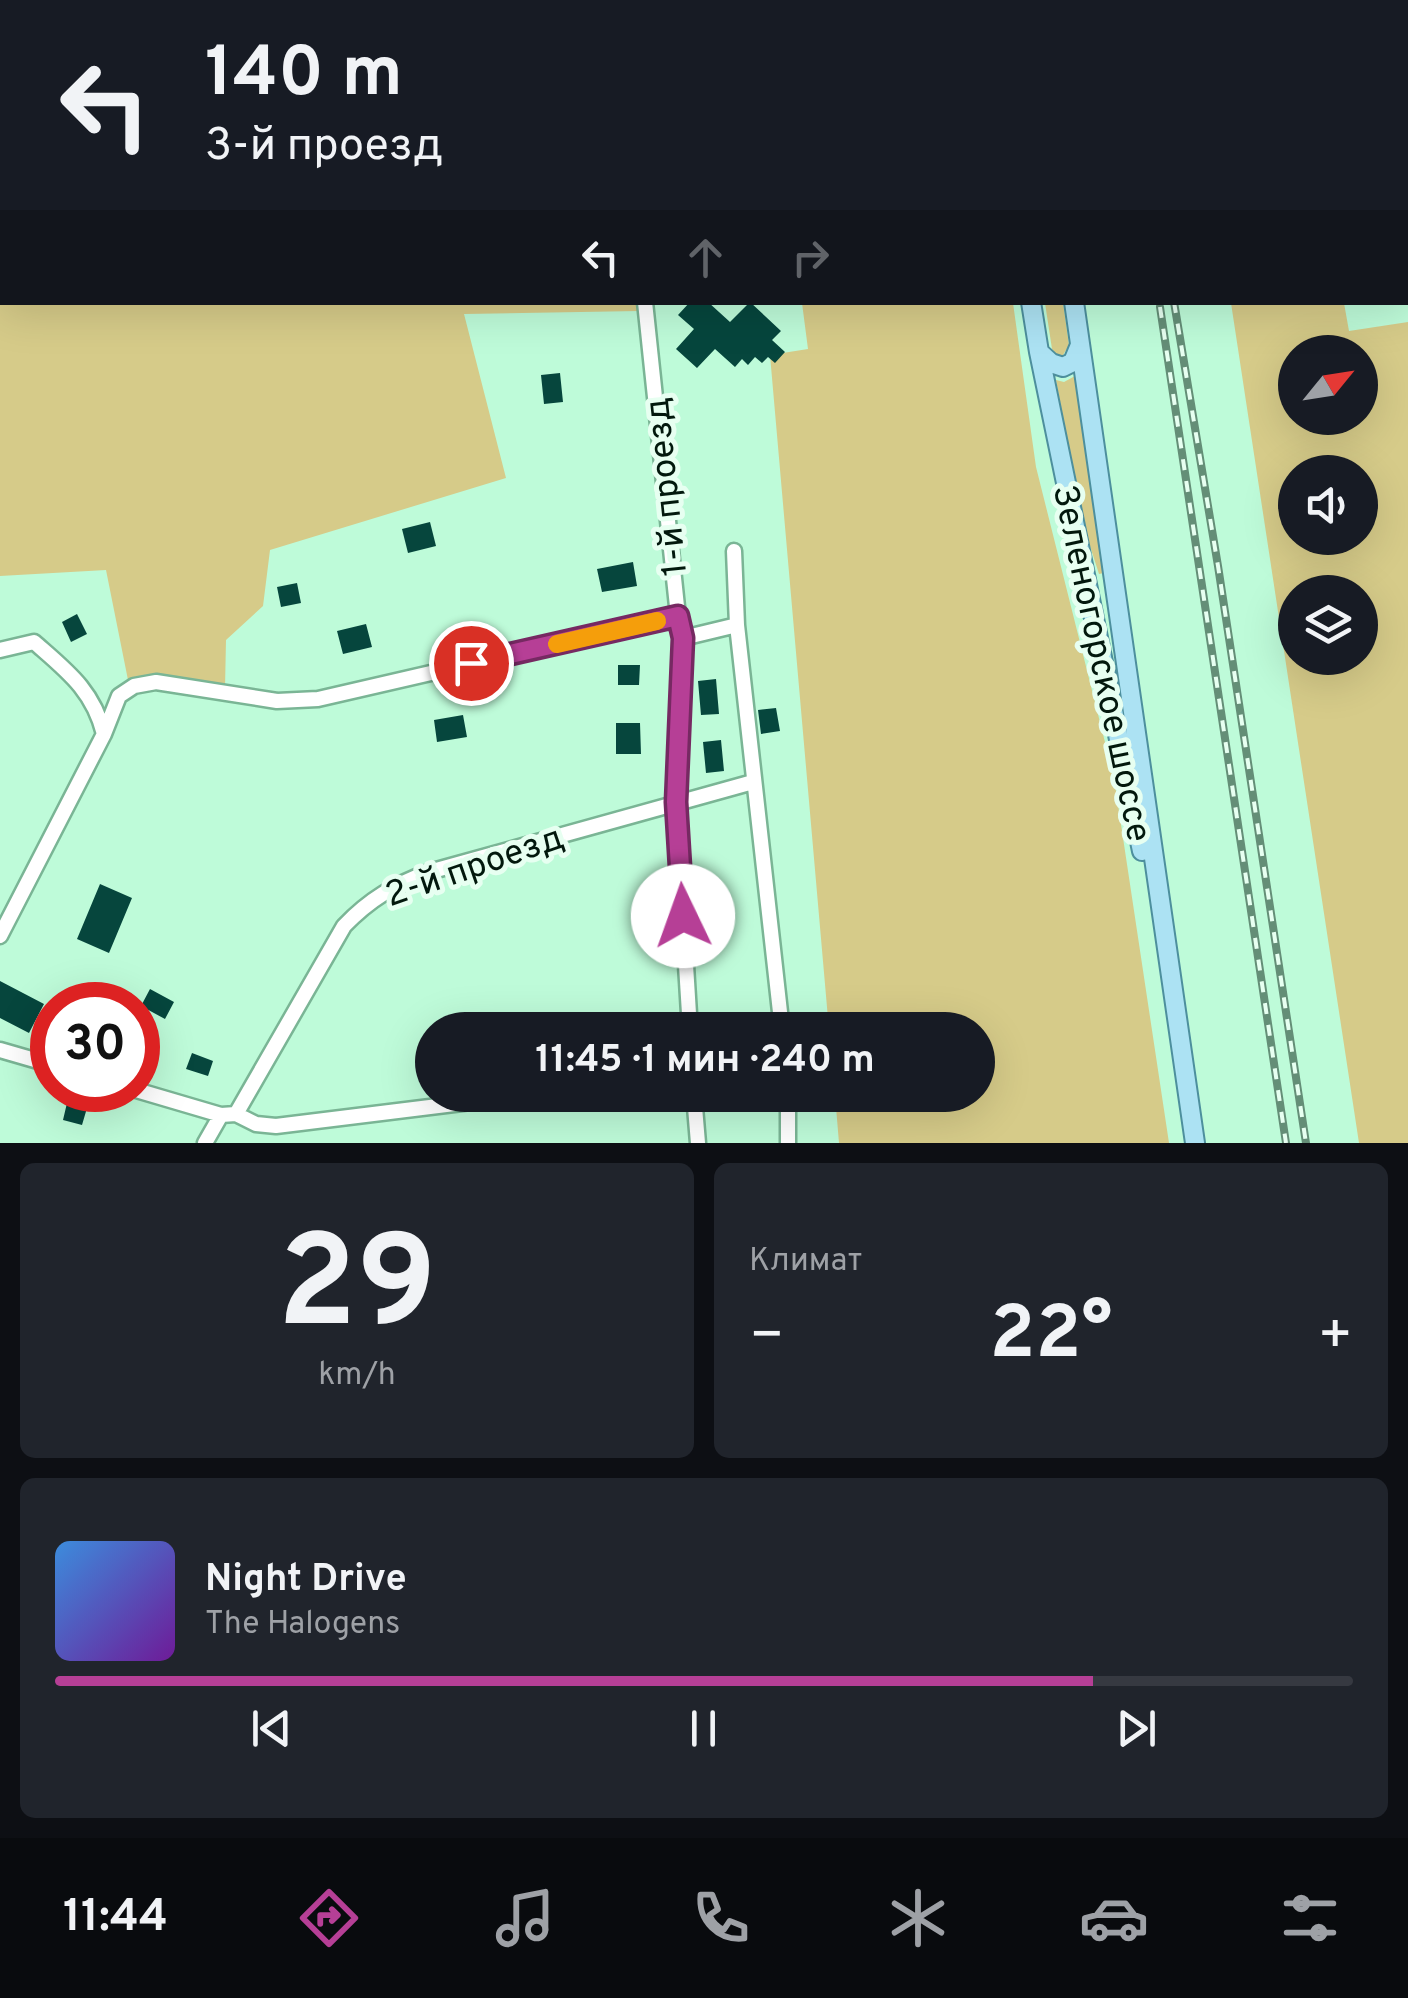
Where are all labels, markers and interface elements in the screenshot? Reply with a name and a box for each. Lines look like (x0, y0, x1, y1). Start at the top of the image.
text: 140 m (205, 32, 403, 121)
icon: left (40, 40, 170, 170)
text: 3-й проезд (205, 119, 443, 176)
icon: left (573, 230, 628, 285)
icon: ahead (678, 230, 733, 285)
icon: right (783, 230, 838, 285)
north arrow (1278, 335, 1378, 435)
map controls (1278, 335, 1378, 675)
street label: 1-й проезд (637, 395, 699, 578)
button: sound (1278, 455, 1378, 555)
street label: Зеленогорское шоссе (1041, 481, 1159, 846)
button: layers (1278, 575, 1378, 675)
pin (429, 621, 514, 706)
icon: arrive (444, 636, 499, 691)
street label: 2-й проезд (380, 817, 570, 919)
position arrow (631, 864, 735, 968)
speed limit sign: 30 (30, 982, 160, 1112)
text: 11:45 · 1 мин · 240 m (535, 1037, 875, 1086)
text: 29 (277, 1208, 437, 1373)
text: Климат (749, 1242, 862, 1282)
text: 22° (990, 1290, 1112, 1385)
text: − (749, 1303, 784, 1373)
text: + (1318, 1303, 1353, 1373)
text: km/h (318, 1356, 396, 1396)
text: Night Drive (205, 1556, 407, 1605)
text: The Halogens (205, 1605, 400, 1645)
icon: previous (244, 1701, 299, 1756)
icon: pause (676, 1701, 731, 1756)
icon: next (1109, 1701, 1164, 1756)
icon: directions (294, 1883, 364, 1953)
icon: music (490, 1883, 560, 1953)
icon: phone (686, 1883, 756, 1953)
icon: climate (883, 1883, 953, 1953)
icon: car (1079, 1883, 1149, 1953)
icon: filters (1275, 1883, 1345, 1953)
text: 11:44 (63, 1890, 168, 1947)

